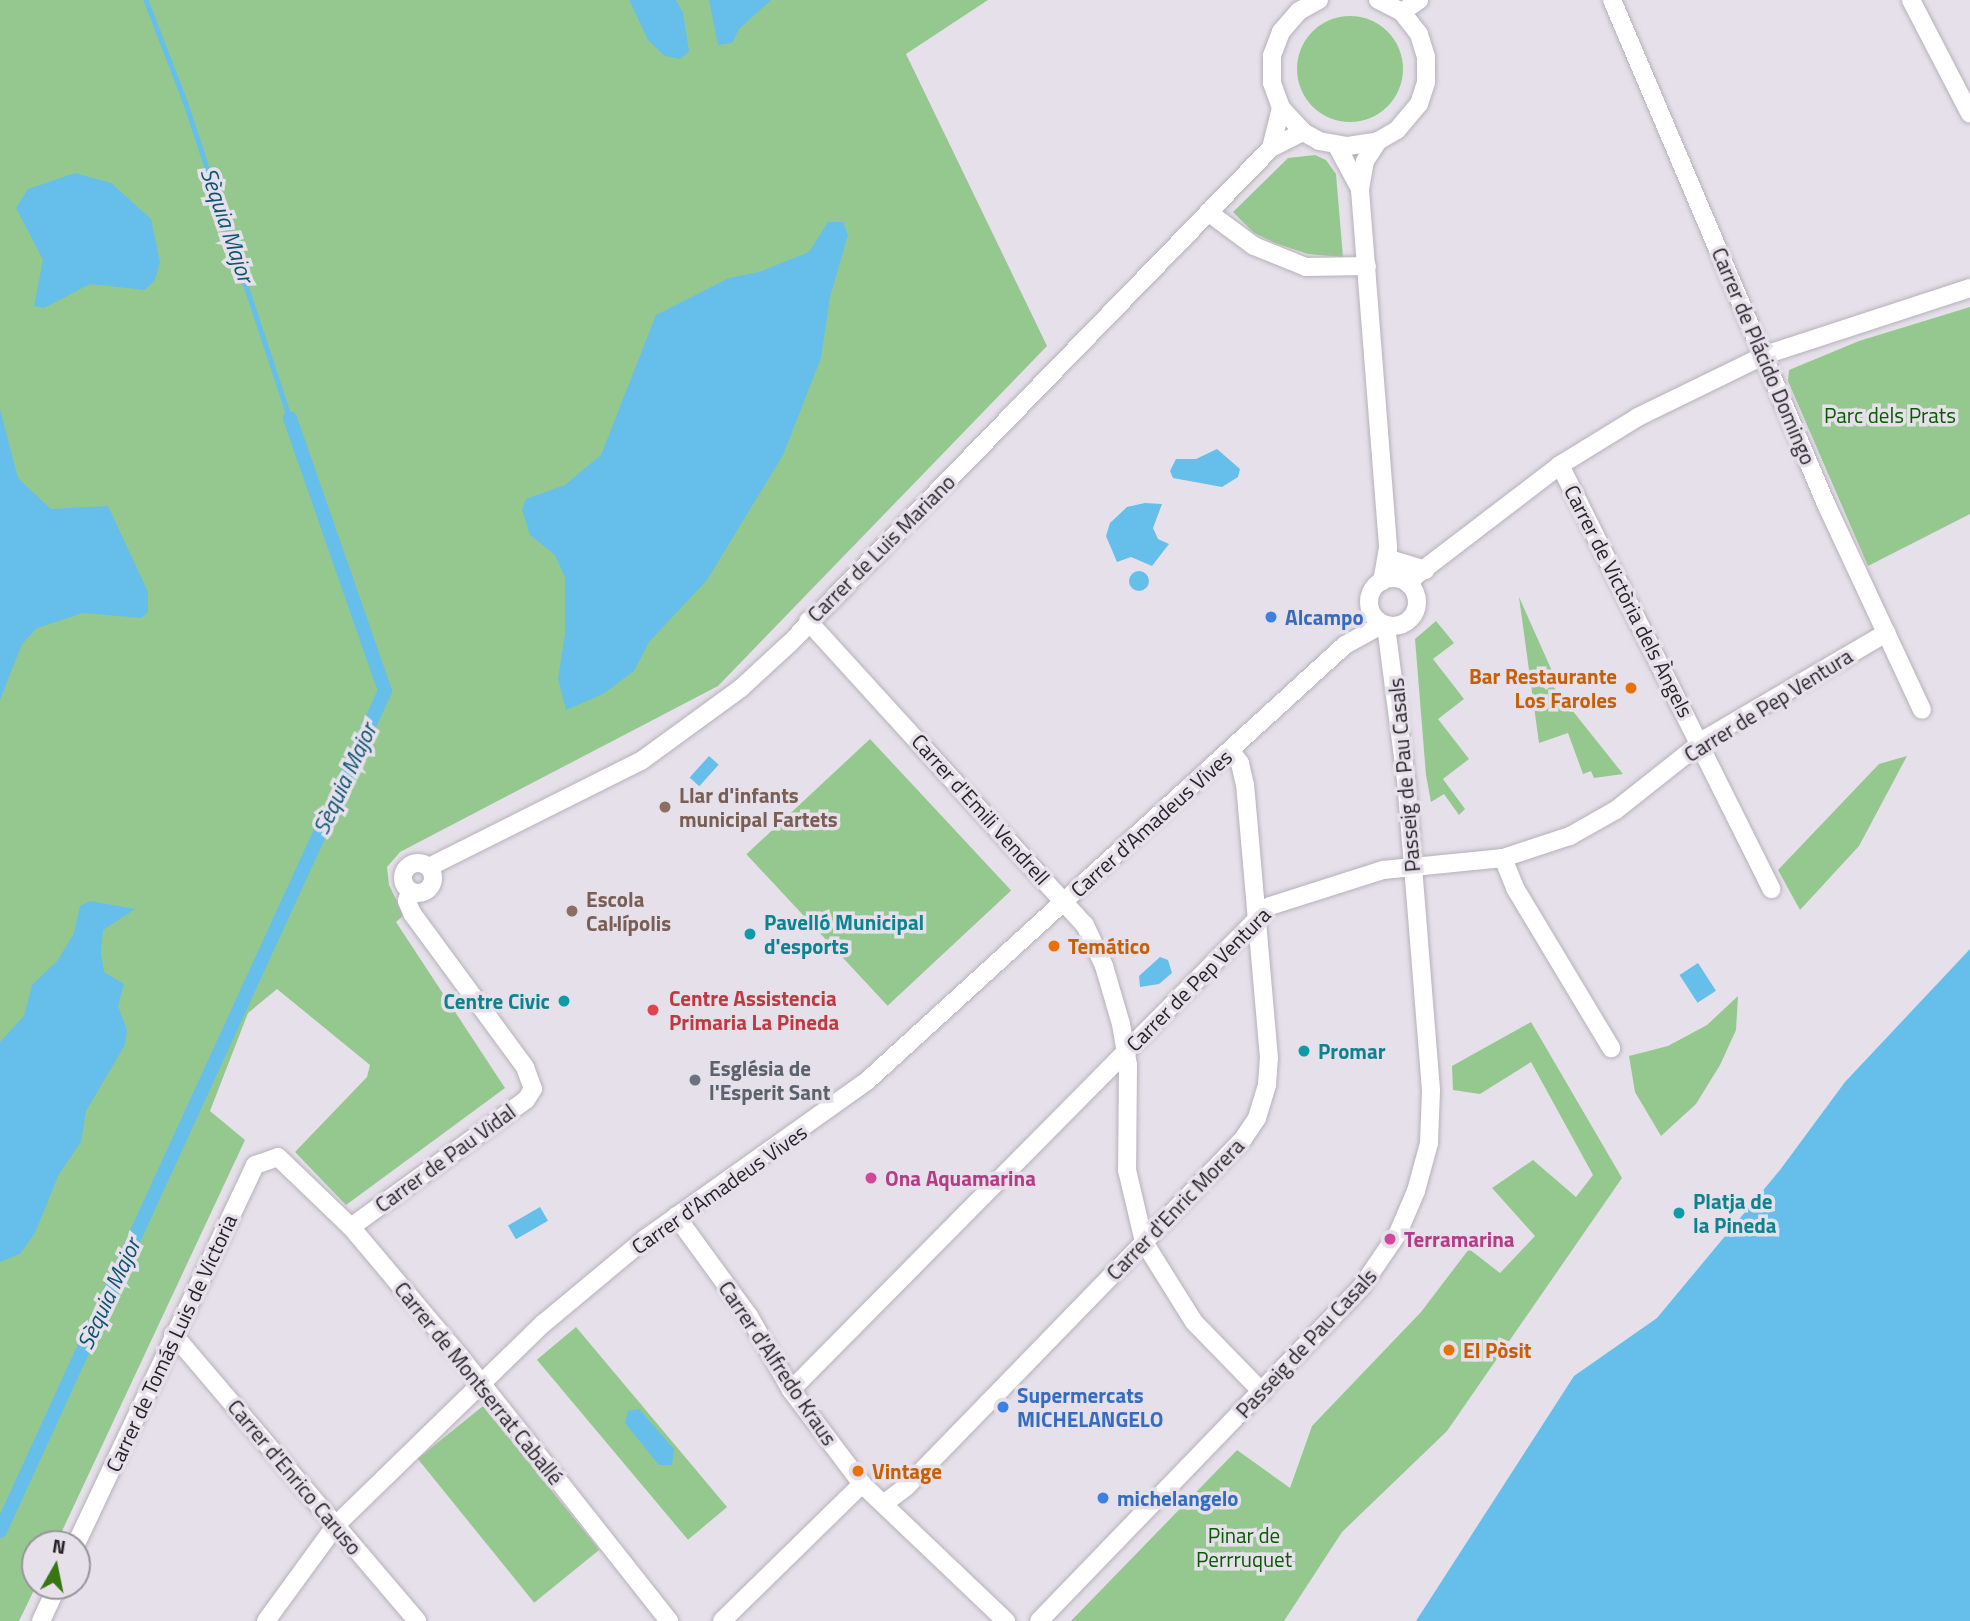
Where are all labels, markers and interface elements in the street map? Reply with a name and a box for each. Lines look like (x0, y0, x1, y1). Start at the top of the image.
water label: Sèquia Major (195, 164, 259, 286)
street label: Carrer de Plácido Domingo (1707, 244, 1821, 468)
park label: Parc dels Prats (1824, 402, 1956, 428)
street label: Carrer de Luis Mariano (802, 469, 960, 627)
street label: Carrer de Victòria dels Àngels (1559, 481, 1699, 721)
place label: Alcampo (1285, 604, 1364, 630)
marker: Alcampo (1263, 609, 1279, 625)
street label: Carrer de Pep Ventura (1679, 643, 1857, 767)
place label: Bar Restaurante Los Faroles (1469, 663, 1617, 713)
street label: Passeig de Pau Casals (1383, 677, 1425, 873)
marker: Bar Restaurante Los Faroles (1623, 680, 1639, 696)
water label: Sèquia Major (307, 719, 383, 839)
street label: Carrer d'Emili Vendrell (907, 728, 1055, 890)
street label: Carrer d'Amadeus Vives (1065, 744, 1237, 902)
place label: Llar d'infants municipal Fartets (679, 782, 838, 832)
marker: Llar d'infants municipal Fartets (657, 799, 673, 815)
place label: Escola Cal·lípolis (586, 886, 671, 936)
street label: Carrer de Pep Ventura (1121, 902, 1275, 1056)
marker: Escola Cal·lípolis (564, 903, 580, 919)
place label: Pavelló Municipal d'esports (764, 909, 924, 959)
marker: Pavelló Municipal d'esports (742, 926, 758, 942)
place label: Temático (1068, 933, 1150, 959)
marker: Temático (1046, 938, 1062, 954)
place label: Centre Assistencia Primaria La Pineda (669, 985, 839, 1035)
place label: Centre Civic (444, 988, 550, 1014)
marker: Centre Civic (556, 993, 572, 1009)
marker: Centre Assistencia Primaria La Pineda (643, 1000, 663, 1020)
place label: Promar (1318, 1038, 1386, 1064)
marker: Promar (1296, 1043, 1312, 1059)
place label: Església de l'Esperit Sant (709, 1055, 830, 1105)
marker: Església de l'Esperit Sant (687, 1072, 703, 1088)
street label: Carrer de Pau Vidal (370, 1099, 520, 1217)
street label: Carrer d'Amadeus Vives (626, 1119, 812, 1259)
street label: Carrer d'Enric Morera (1101, 1133, 1249, 1285)
place label: Ona Aquamarina (885, 1165, 1036, 1191)
marker: Ona Aquamarina (863, 1170, 879, 1186)
place label: Platja de la Pineda (1693, 1188, 1776, 1238)
marker: Platja de la Pineda (1671, 1205, 1687, 1221)
street label: Carrer de Tomás Luis de Victoria (100, 1210, 242, 1476)
place label: Terramarina (1404, 1226, 1515, 1252)
marker: Terramarina (1382, 1231, 1398, 1247)
water label: Sèquia Major (71, 1234, 147, 1354)
street label: Passeig de Pau Casals (1230, 1263, 1382, 1423)
street label: Carrer d'Alfredo Kraus (714, 1276, 842, 1450)
street label: Carrer de Montserrat Caballé (389, 1277, 569, 1489)
place label: El Pòsit (1463, 1337, 1531, 1363)
marker: El Pòsit (1441, 1342, 1457, 1358)
place label: Supermercats MICHELANGELO (1017, 1382, 1163, 1432)
street label: Carrer d'Enrico Caruso (223, 1394, 367, 1560)
marker: Supermercats MICHELANGELO (995, 1399, 1011, 1415)
place label: Vintage (872, 1458, 942, 1484)
marker: Vintage (850, 1463, 866, 1479)
place label: michelangelo (1117, 1485, 1239, 1511)
marker: michelangelo (1095, 1490, 1111, 1506)
park label: Pinar de Perrruquet (1196, 1522, 1292, 1572)
north arrow (21, 1530, 91, 1600)
text: N (50, 1530, 68, 1561)

